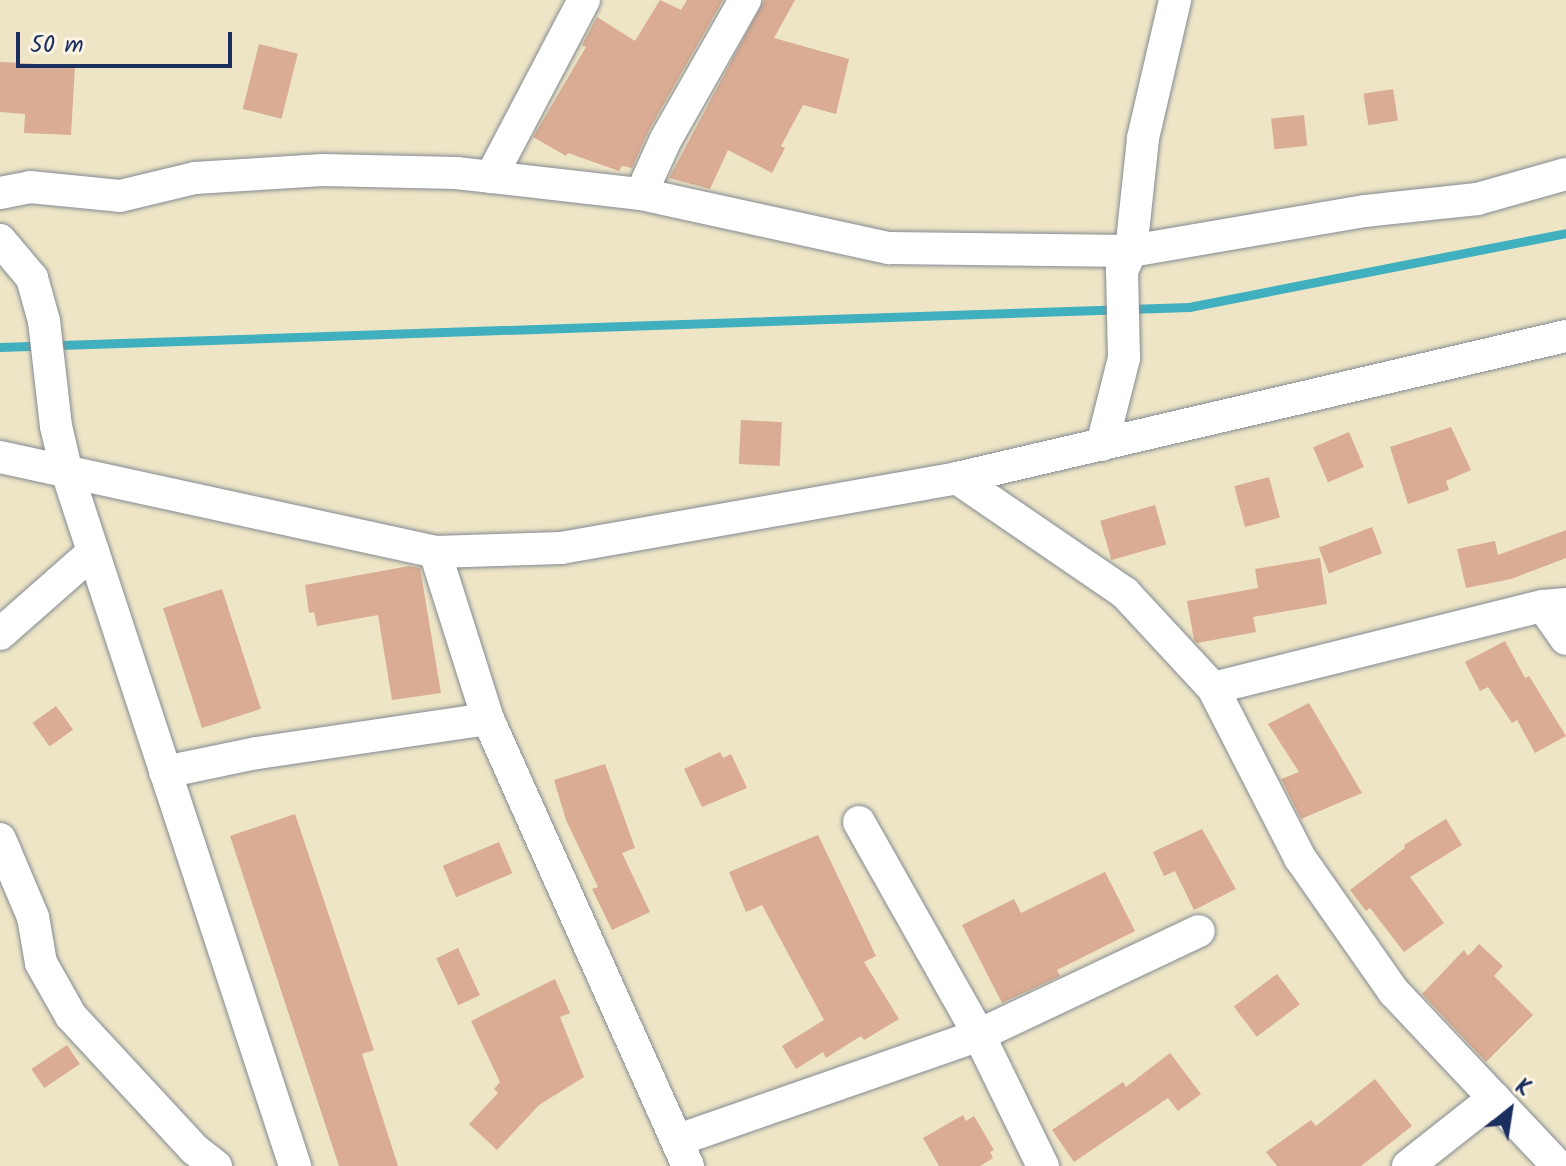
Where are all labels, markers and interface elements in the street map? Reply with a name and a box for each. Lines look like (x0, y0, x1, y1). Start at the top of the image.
scale bar (20, 16, 236, 66)
text: 50 m (30, 26, 84, 65)
north arrow (1470, 1070, 1550, 1150)
text: K (1508, 1070, 1537, 1107)

